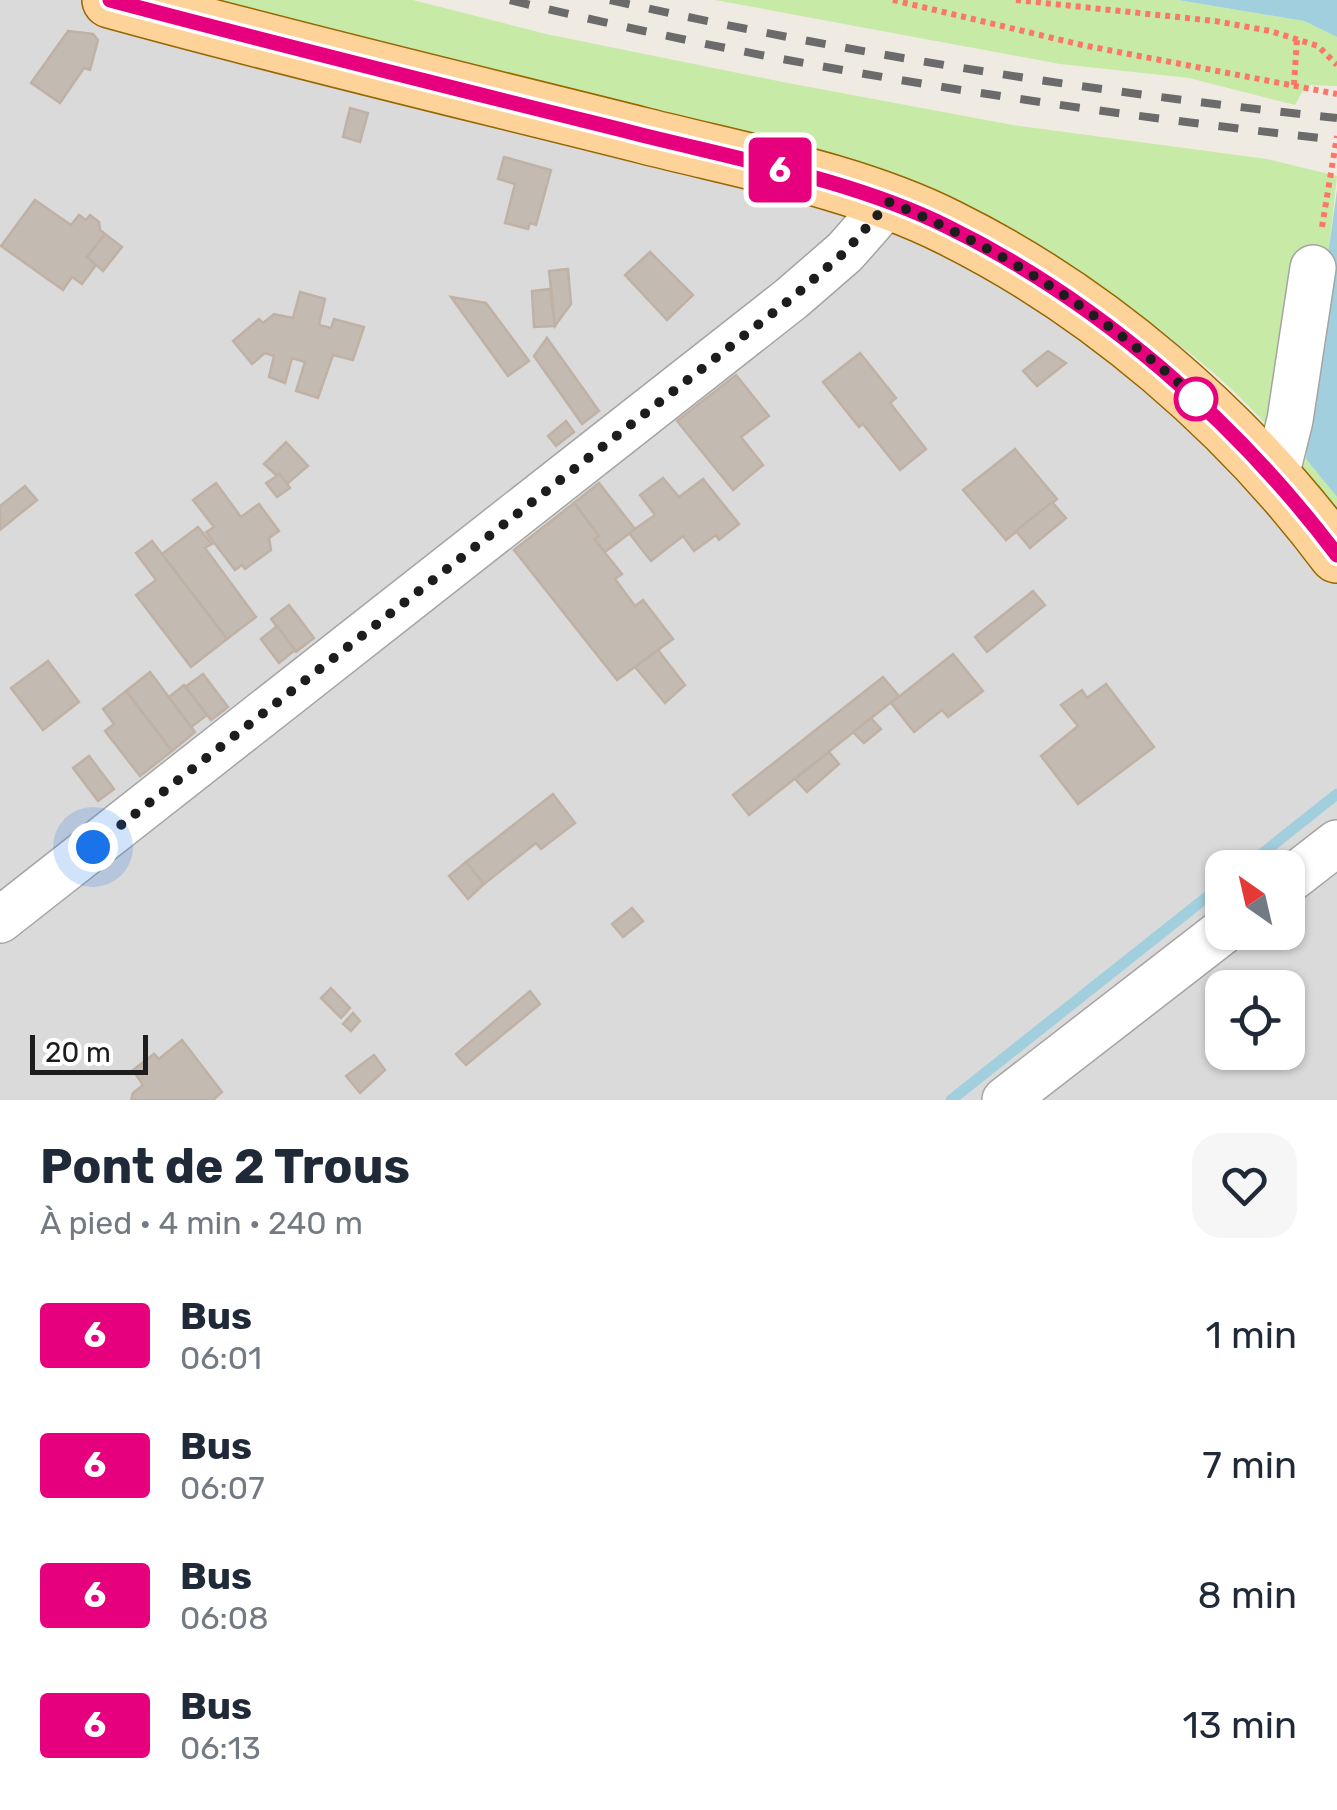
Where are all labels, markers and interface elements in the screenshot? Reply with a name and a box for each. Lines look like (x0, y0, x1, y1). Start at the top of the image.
line badge: 6 (748, 138, 812, 202)
text: 6 (769, 149, 791, 191)
unlabelled marker (1175, 378, 1217, 420)
your location (68, 822, 118, 872)
north arrow (1205, 850, 1305, 950)
map controls (1205, 850, 1305, 1070)
button: locate (1205, 970, 1305, 1070)
scale bar (30, 1030, 148, 1074)
text: 20 m (45, 1036, 111, 1069)
button: heart (1192, 1133, 1297, 1238)
text: Pont de 2 Trous (40, 1138, 410, 1195)
text: À pied · 4 min · 240 m (40, 1204, 363, 1242)
text: Bus (180, 1293, 252, 1339)
text: 1 min (1205, 1312, 1297, 1358)
text: 6 (84, 1314, 106, 1356)
text: 06:01 (180, 1339, 262, 1377)
text: Bus (180, 1423, 252, 1469)
text: 7 min (1202, 1442, 1297, 1488)
text: 6 (84, 1444, 106, 1486)
text: 06:07 (180, 1469, 265, 1507)
text: Bus (180, 1553, 252, 1599)
text: 8 min (1198, 1572, 1297, 1618)
text: 6 (84, 1574, 106, 1616)
text: 06:08 (180, 1599, 268, 1637)
text: Bus (180, 1683, 252, 1729)
text: 13 min (1183, 1702, 1297, 1748)
text: 6 (84, 1704, 106, 1746)
text: 06:13 (180, 1729, 261, 1767)

